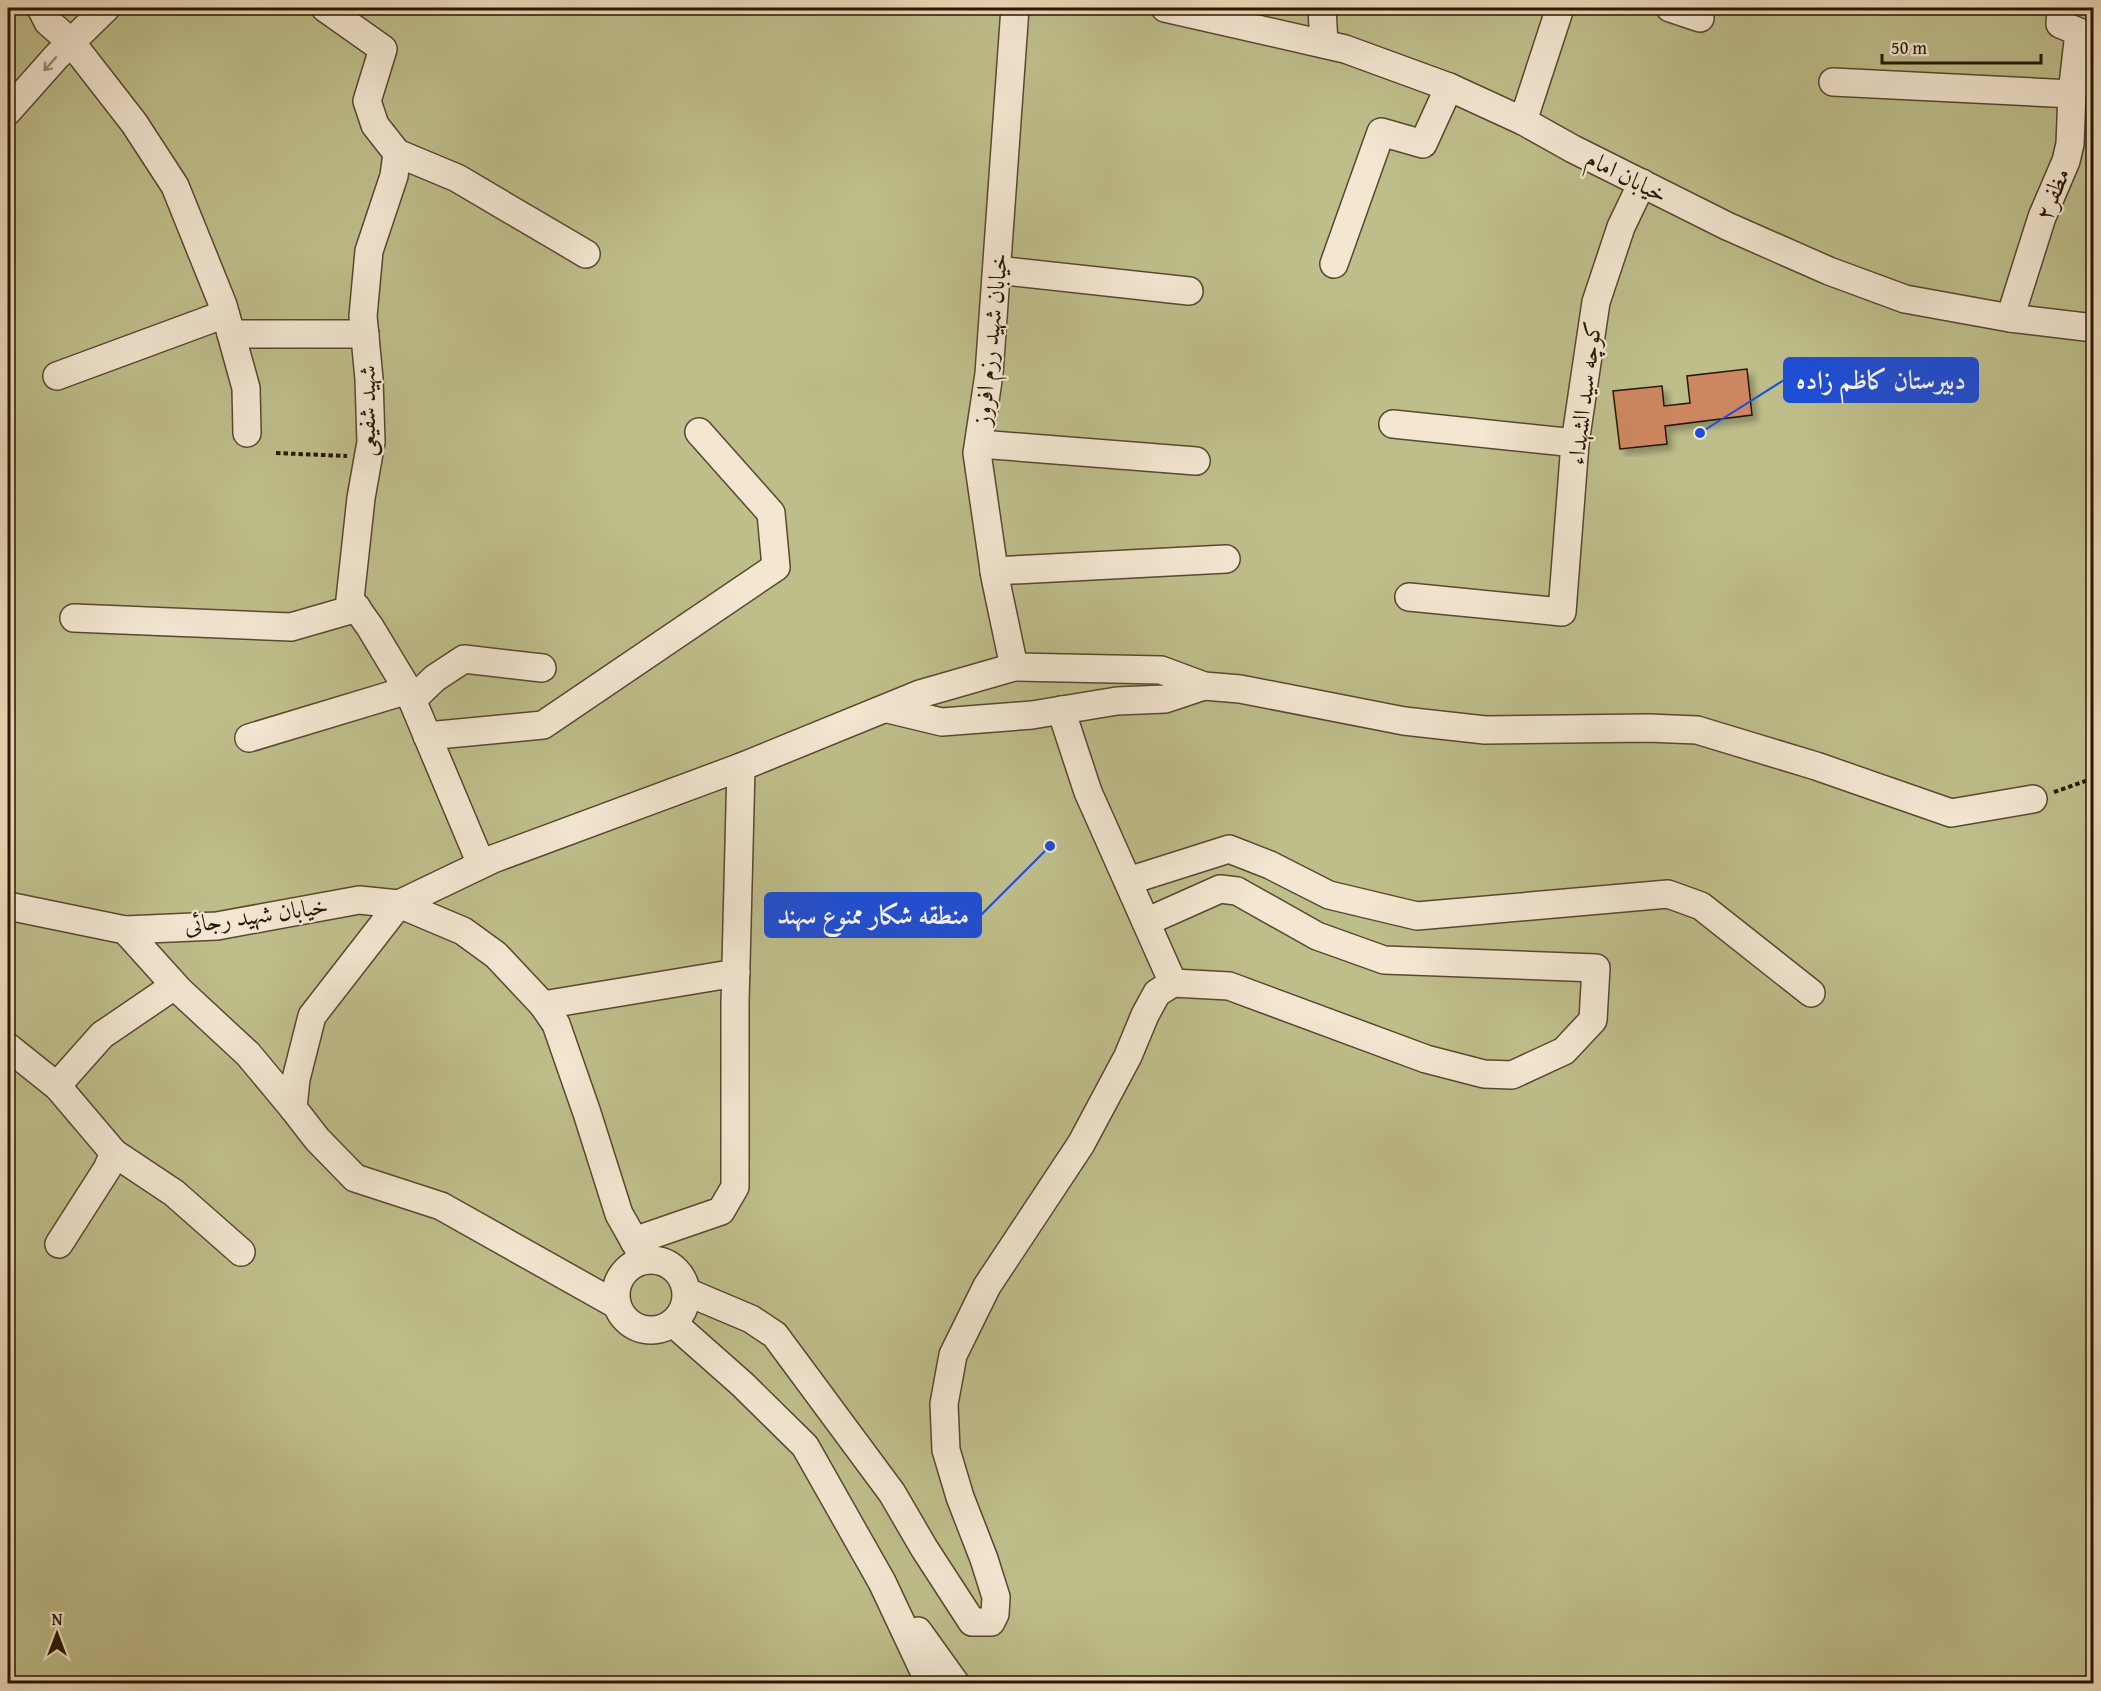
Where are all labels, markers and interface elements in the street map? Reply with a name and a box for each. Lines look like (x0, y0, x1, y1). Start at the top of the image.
scale bar (1882, 27, 2041, 65)
text: 50 m (1891, 34, 1927, 61)
one-way arrow (43, 56, 57, 71)
street label: خیابان امام (1578, 141, 1674, 215)
street label: مظفر۲ (2026, 162, 2078, 226)
street label: خیابان شهید رزم افروز (963, 251, 1020, 429)
street label: کوچه سید الشهداء (1558, 319, 1610, 467)
callout: دبیرستان کاظم زاده (1784, 358, 1978, 402)
text: دبیرستان کاظم زاده (1796, 360, 1966, 404)
street label: شهید شفیعی (349, 365, 384, 457)
street label: خیابان شهید رجائی (182, 888, 330, 942)
callout: منطقه شکار ممنوع سهند (765, 893, 981, 937)
text: منطقه شکار ممنوع سهند (777, 895, 969, 937)
north arrow (27, 1604, 87, 1664)
text: N (52, 1607, 63, 1631)

